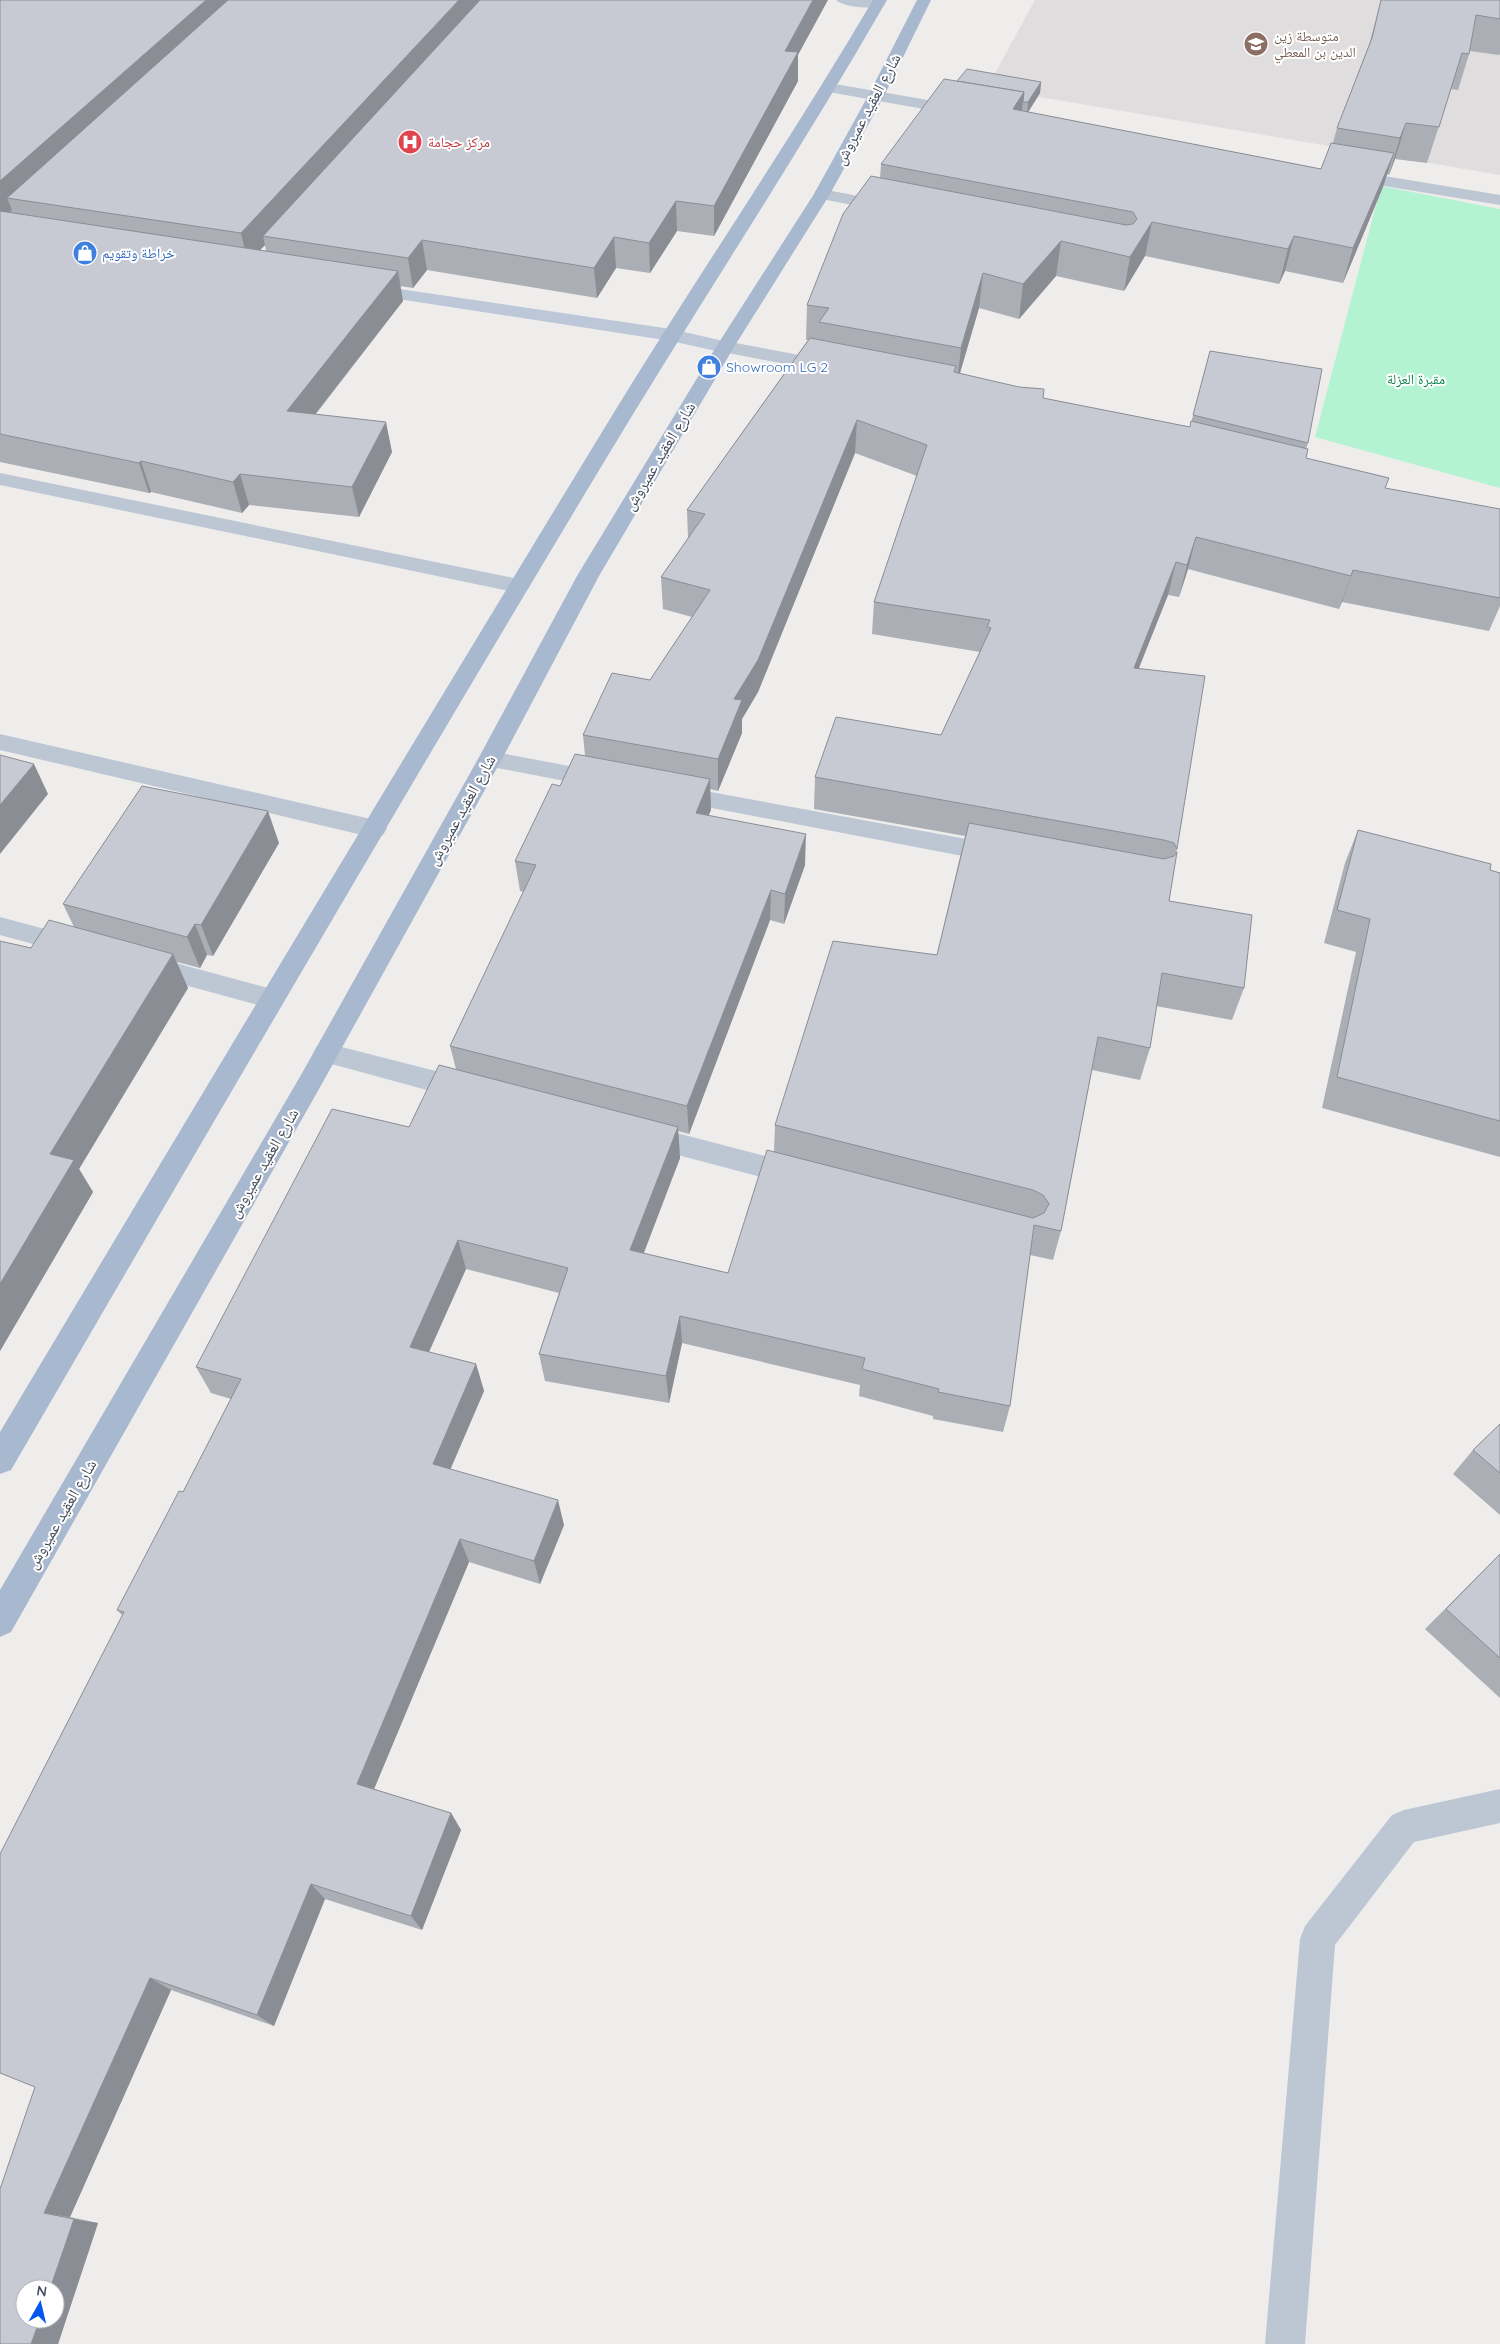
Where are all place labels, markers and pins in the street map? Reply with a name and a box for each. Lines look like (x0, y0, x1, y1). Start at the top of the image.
place label: متوسطة زين الدين بن المعطي (1274, 27, 1356, 64)
school or university icon: متوسطة زين الدين بن المعطي (1243, 31, 1269, 57)
hospital icon: مركز حجامة (397, 129, 423, 155)
place label: مركز حجامة (428, 133, 490, 151)
shop icon: خراطة وتقويم (72, 240, 98, 266)
place label: خراطة وتقويم (102, 244, 175, 263)
shop icon: Showroom LG 2 (696, 354, 722, 380)
place label: Showroom LG 2 (726, 358, 828, 376)

